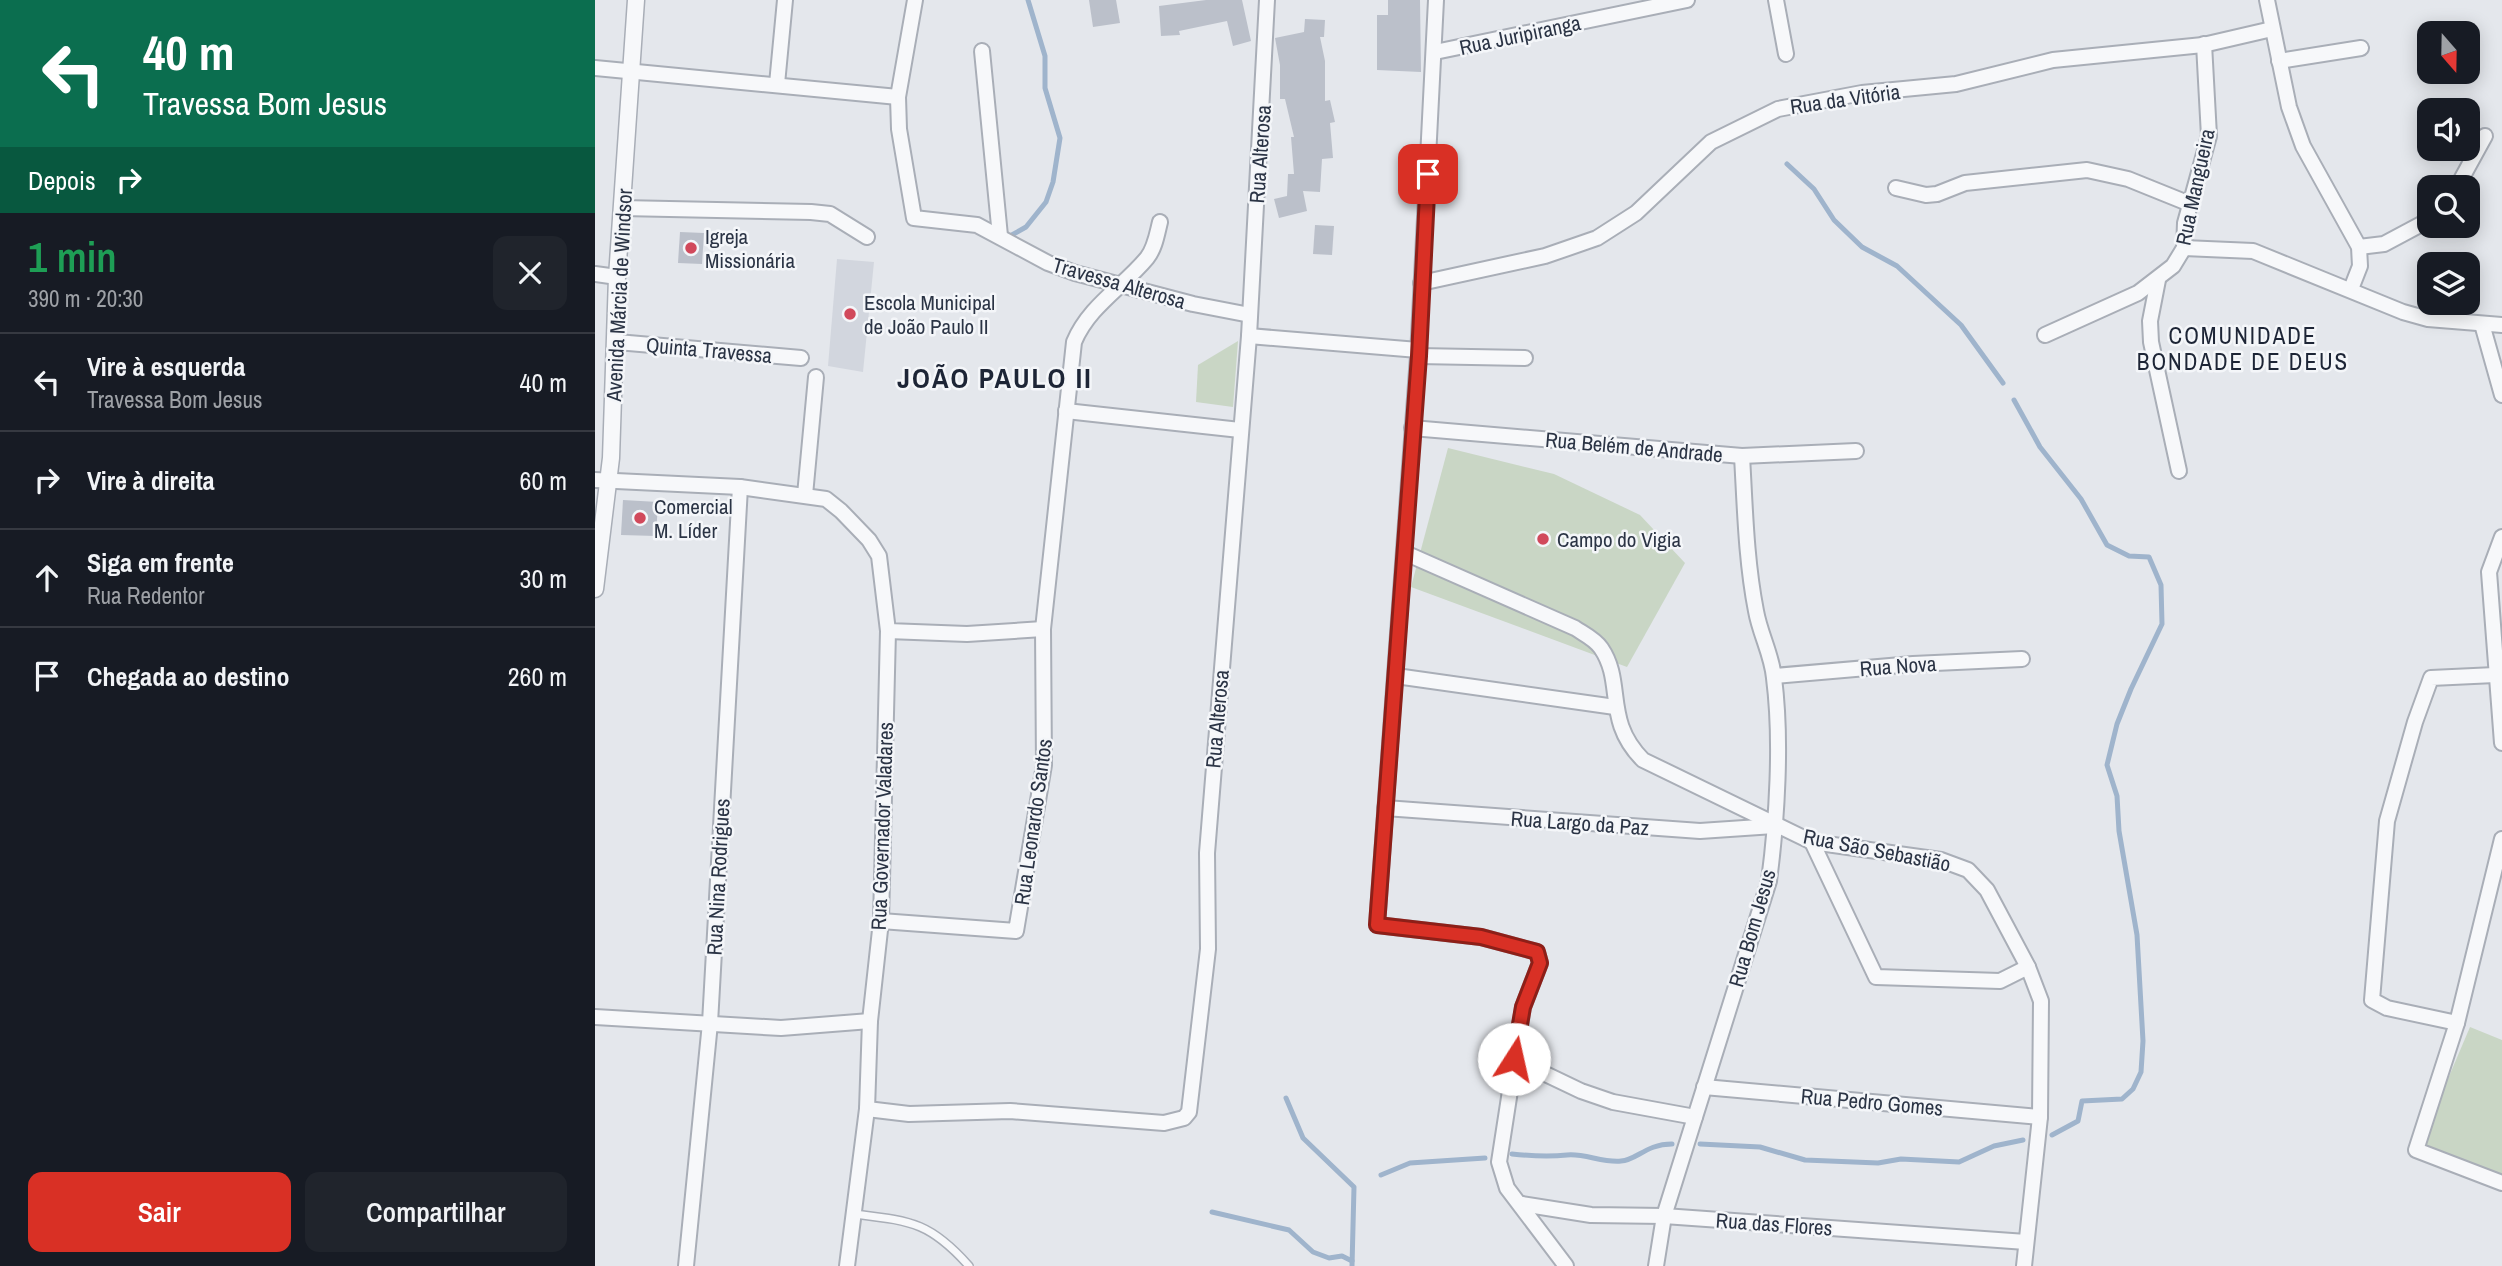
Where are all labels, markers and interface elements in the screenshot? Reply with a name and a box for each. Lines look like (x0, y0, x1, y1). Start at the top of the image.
street label: Rua Juripiranga (1457, 8, 1584, 62)
text: 40 m (143, 19, 235, 85)
north arrow (2417, 21, 2480, 84)
map controls (2417, 21, 2480, 315)
icon: left (28, 28, 119, 119)
street label: Rua da Vitória (1788, 77, 1902, 121)
text: Travessa Bom Jesus (143, 82, 387, 125)
button: sound (2417, 98, 2480, 161)
street label: Rua Alterosa (1242, 103, 1278, 204)
street label: Rua Mangueira (2168, 126, 2222, 248)
pin (1398, 144, 1458, 204)
icon: arrive (1409, 155, 1447, 193)
icon: right (110, 161, 148, 199)
text: Depois (28, 163, 96, 198)
button: search (2417, 175, 2480, 238)
street label: Avenida Márcia de Windsor (599, 188, 639, 403)
place label: Igreja Missionária (705, 222, 795, 275)
text: 1 min (28, 229, 117, 285)
button: close (493, 236, 567, 310)
marker: Igreja Missionária (683, 240, 699, 256)
street label: Travessa Alterosa (1049, 250, 1189, 316)
button: layers (2417, 252, 2480, 315)
text: 390 m · 20:30 (28, 283, 143, 314)
place label: Escola Municipal de João Paulo II (864, 288, 995, 341)
marker: Escola Municipal de João Paulo II (842, 306, 858, 322)
district label: COMUNIDADE BONDADE DE DEUS (2137, 320, 2349, 377)
street label: Quinta Travessa (645, 330, 774, 370)
text: Vire à esquerda (87, 349, 245, 384)
district label: JOÃO PAULO II (897, 359, 1093, 397)
icon: left (28, 363, 66, 401)
text: 40 m (520, 365, 567, 400)
text: Travessa Bom Jesus (87, 384, 262, 415)
street label: Rua Belém de Andrade (1544, 425, 1724, 469)
icon: right (28, 461, 66, 499)
text: Vire à direita (87, 463, 215, 498)
text: 60 m (520, 463, 567, 498)
place label: Comercial M. Líder (654, 492, 732, 545)
marker: Comercial M. Líder (632, 510, 648, 526)
place label: Campo do Vigia (1557, 525, 1682, 554)
marker: Campo do Vigia (1535, 531, 1551, 547)
text: Siga em frente (87, 545, 234, 580)
icon: ahead (28, 559, 66, 597)
text: 30 m (520, 561, 567, 596)
text: Rua Redentor (87, 580, 204, 611)
street label: Rua Nova (1859, 649, 1938, 683)
icon: arrive (28, 657, 66, 695)
text: Chegada ao destino (87, 659, 290, 694)
text: 260 m (508, 659, 567, 694)
street label: Rua Alterosa (1198, 668, 1236, 769)
street label: Rua Governador Valadares (864, 721, 900, 931)
street label: Rua Leonardo Santos (1007, 737, 1059, 907)
street label: Rua Nina Rodrigues (699, 798, 737, 956)
street label: Rua Largo da Paz (1510, 804, 1651, 842)
street label: Rua São Sebastião (1801, 822, 1953, 878)
street label: Rua Bom Jesus (1721, 866, 1783, 990)
position arrow (1477, 1022, 1551, 1096)
street label: Rua Pedro Gomes (1800, 1081, 1944, 1123)
button: Sair (28, 1172, 291, 1252)
button: Compartilhar (305, 1172, 567, 1252)
street label: Rua das Flores (1715, 1205, 1833, 1243)

